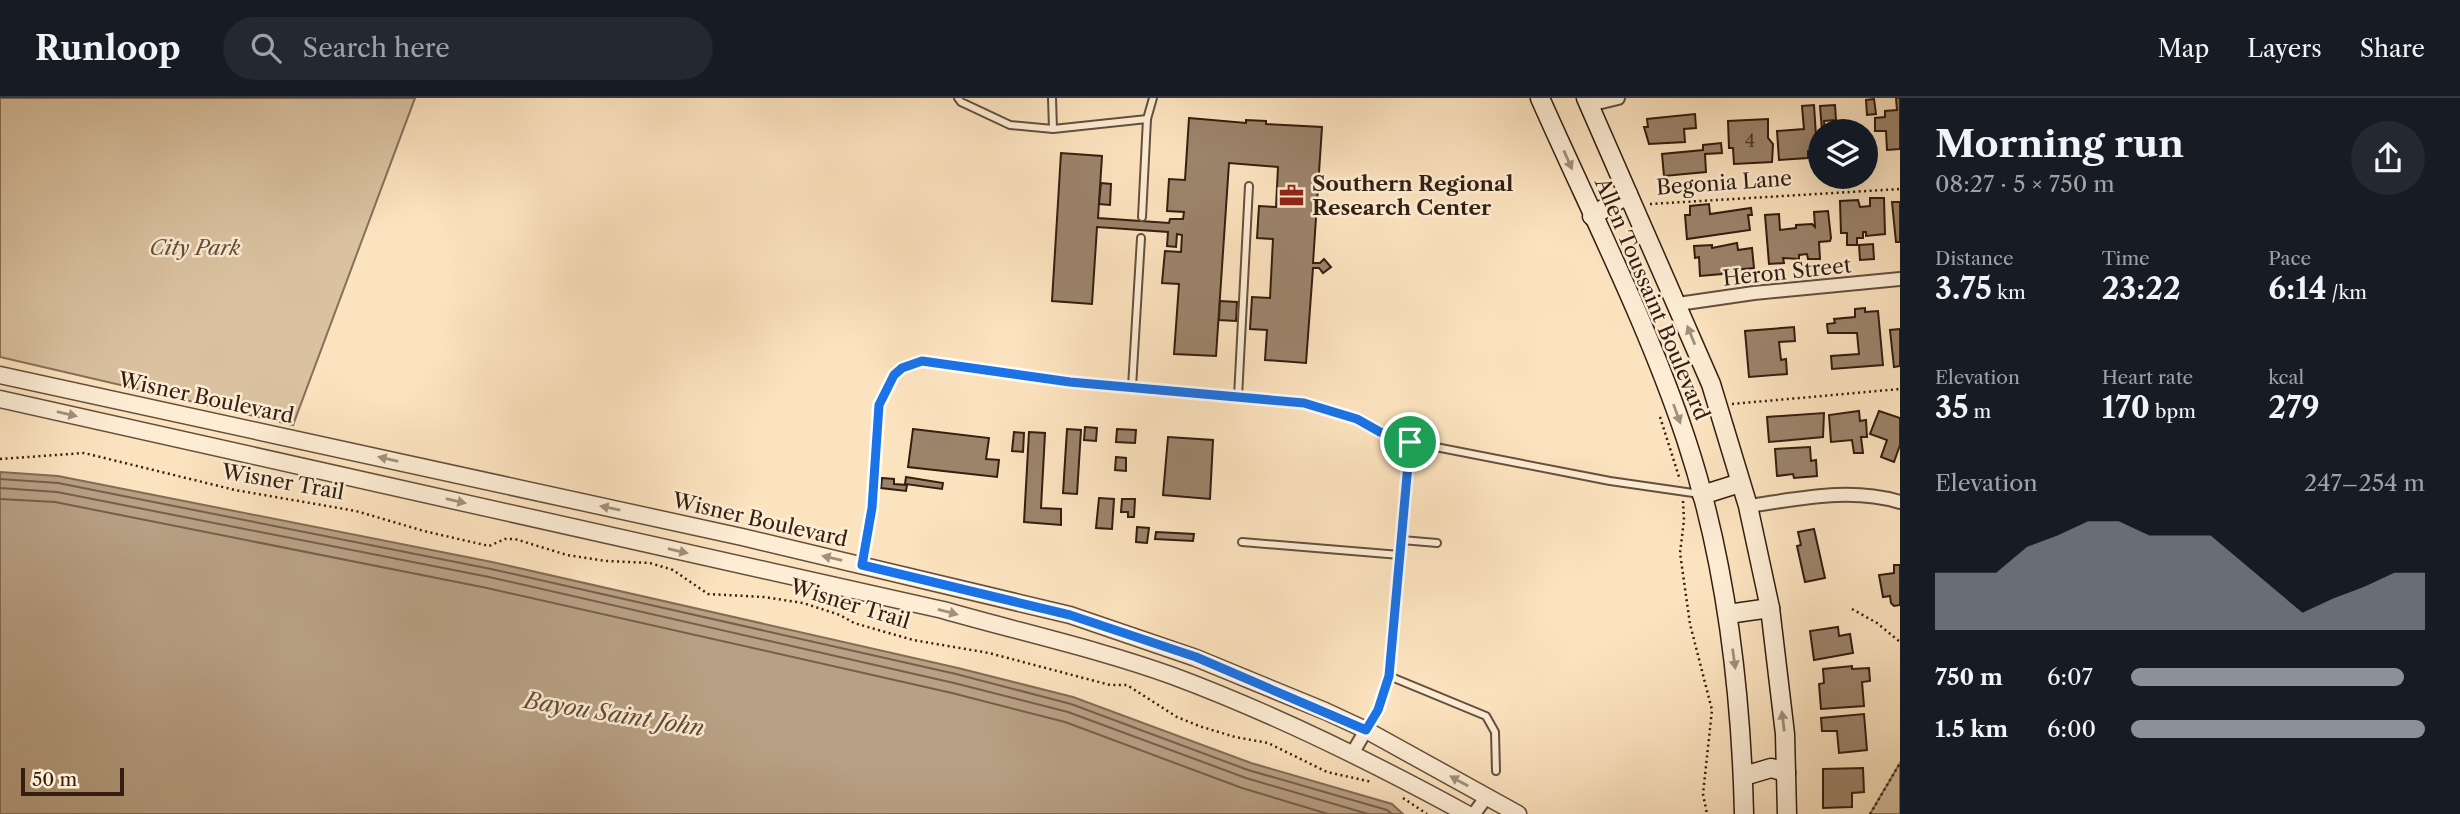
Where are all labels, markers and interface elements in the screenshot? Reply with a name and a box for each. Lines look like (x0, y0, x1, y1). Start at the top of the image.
search box (223, 17, 713, 80)
text: Runloop (35, 28, 181, 69)
icon: search (247, 29, 285, 67)
text: Search here (303, 32, 450, 64)
text: Map (2158, 34, 2209, 63)
text: Layers (2247, 34, 2322, 63)
text: Share (2360, 34, 2425, 63)
map controls (1808, 119, 1878, 189)
button: layers (1808, 119, 1878, 189)
text: Morning run (1935, 120, 2184, 167)
button: share (2351, 121, 2425, 195)
house number: 4 (1745, 130, 1755, 152)
one-way arrow (1563, 150, 1574, 171)
street label: Begonia Lane (1655, 165, 1793, 200)
text: 08:27 · 5 × 750 m (1935, 170, 2115, 198)
place label: Southern Regional Research Center (1312, 171, 1514, 220)
street label: Allen Toussaint Boulevard (1590, 173, 1715, 424)
office icon: Southern Regional Research Center (1278, 182, 1306, 210)
park label: City Park (150, 235, 241, 260)
text: Distance (1935, 247, 2014, 270)
text: Time (2102, 247, 2150, 270)
text: Pace (2268, 247, 2311, 270)
street label: Heron Street (1722, 252, 1853, 291)
text: 3.75 (1935, 270, 1992, 307)
text: 23:22 (2102, 270, 2181, 307)
text: 6:14 (2268, 270, 2326, 307)
text: km (1992, 281, 2026, 304)
text: /km (2326, 281, 2367, 304)
one-way arrow (1685, 324, 1696, 345)
street label: Wisner Boulevard (115, 366, 296, 428)
text: Elevation (1935, 366, 2020, 389)
text: Heart rate (2102, 366, 2193, 389)
text: kcal (2268, 366, 2304, 389)
text: 35 (1935, 389, 1969, 426)
text: 170 (2102, 389, 2150, 426)
text: 279 (2268, 389, 2320, 426)
text: m (1969, 400, 1991, 423)
text: bpm (2150, 400, 2196, 423)
one-way arrow (1672, 404, 1683, 425)
one-way arrow (56, 409, 78, 420)
pin (1380, 412, 1440, 472)
icon: arrive (1391, 423, 1429, 461)
one-way arrow (377, 454, 399, 465)
street label: Wisner Trail (219, 458, 346, 505)
text: Elevation (1935, 469, 2038, 497)
text: 247–254 m (2304, 469, 2425, 497)
street label: Wisner Boulevard (669, 487, 850, 552)
one-way arrow (445, 496, 467, 507)
one-way arrow (599, 503, 621, 514)
one-way arrow (667, 545, 689, 556)
one-way arrow (821, 552, 843, 563)
street label: Wisner Trail (786, 573, 913, 634)
one-way arrow (938, 607, 959, 617)
one-way arrow (1729, 648, 1740, 670)
text: 750 m (1935, 663, 2003, 691)
text: 6:07 (2047, 663, 2093, 691)
water label: Bayou Saint John (520, 686, 706, 742)
one-way arrow (1778, 710, 1789, 732)
text: 1.5 km (1935, 715, 2008, 743)
text: 6:00 (2047, 715, 2096, 743)
scale bar (21, 765, 124, 797)
text: 50 m (32, 768, 77, 791)
one-way arrow (1449, 775, 1469, 787)

